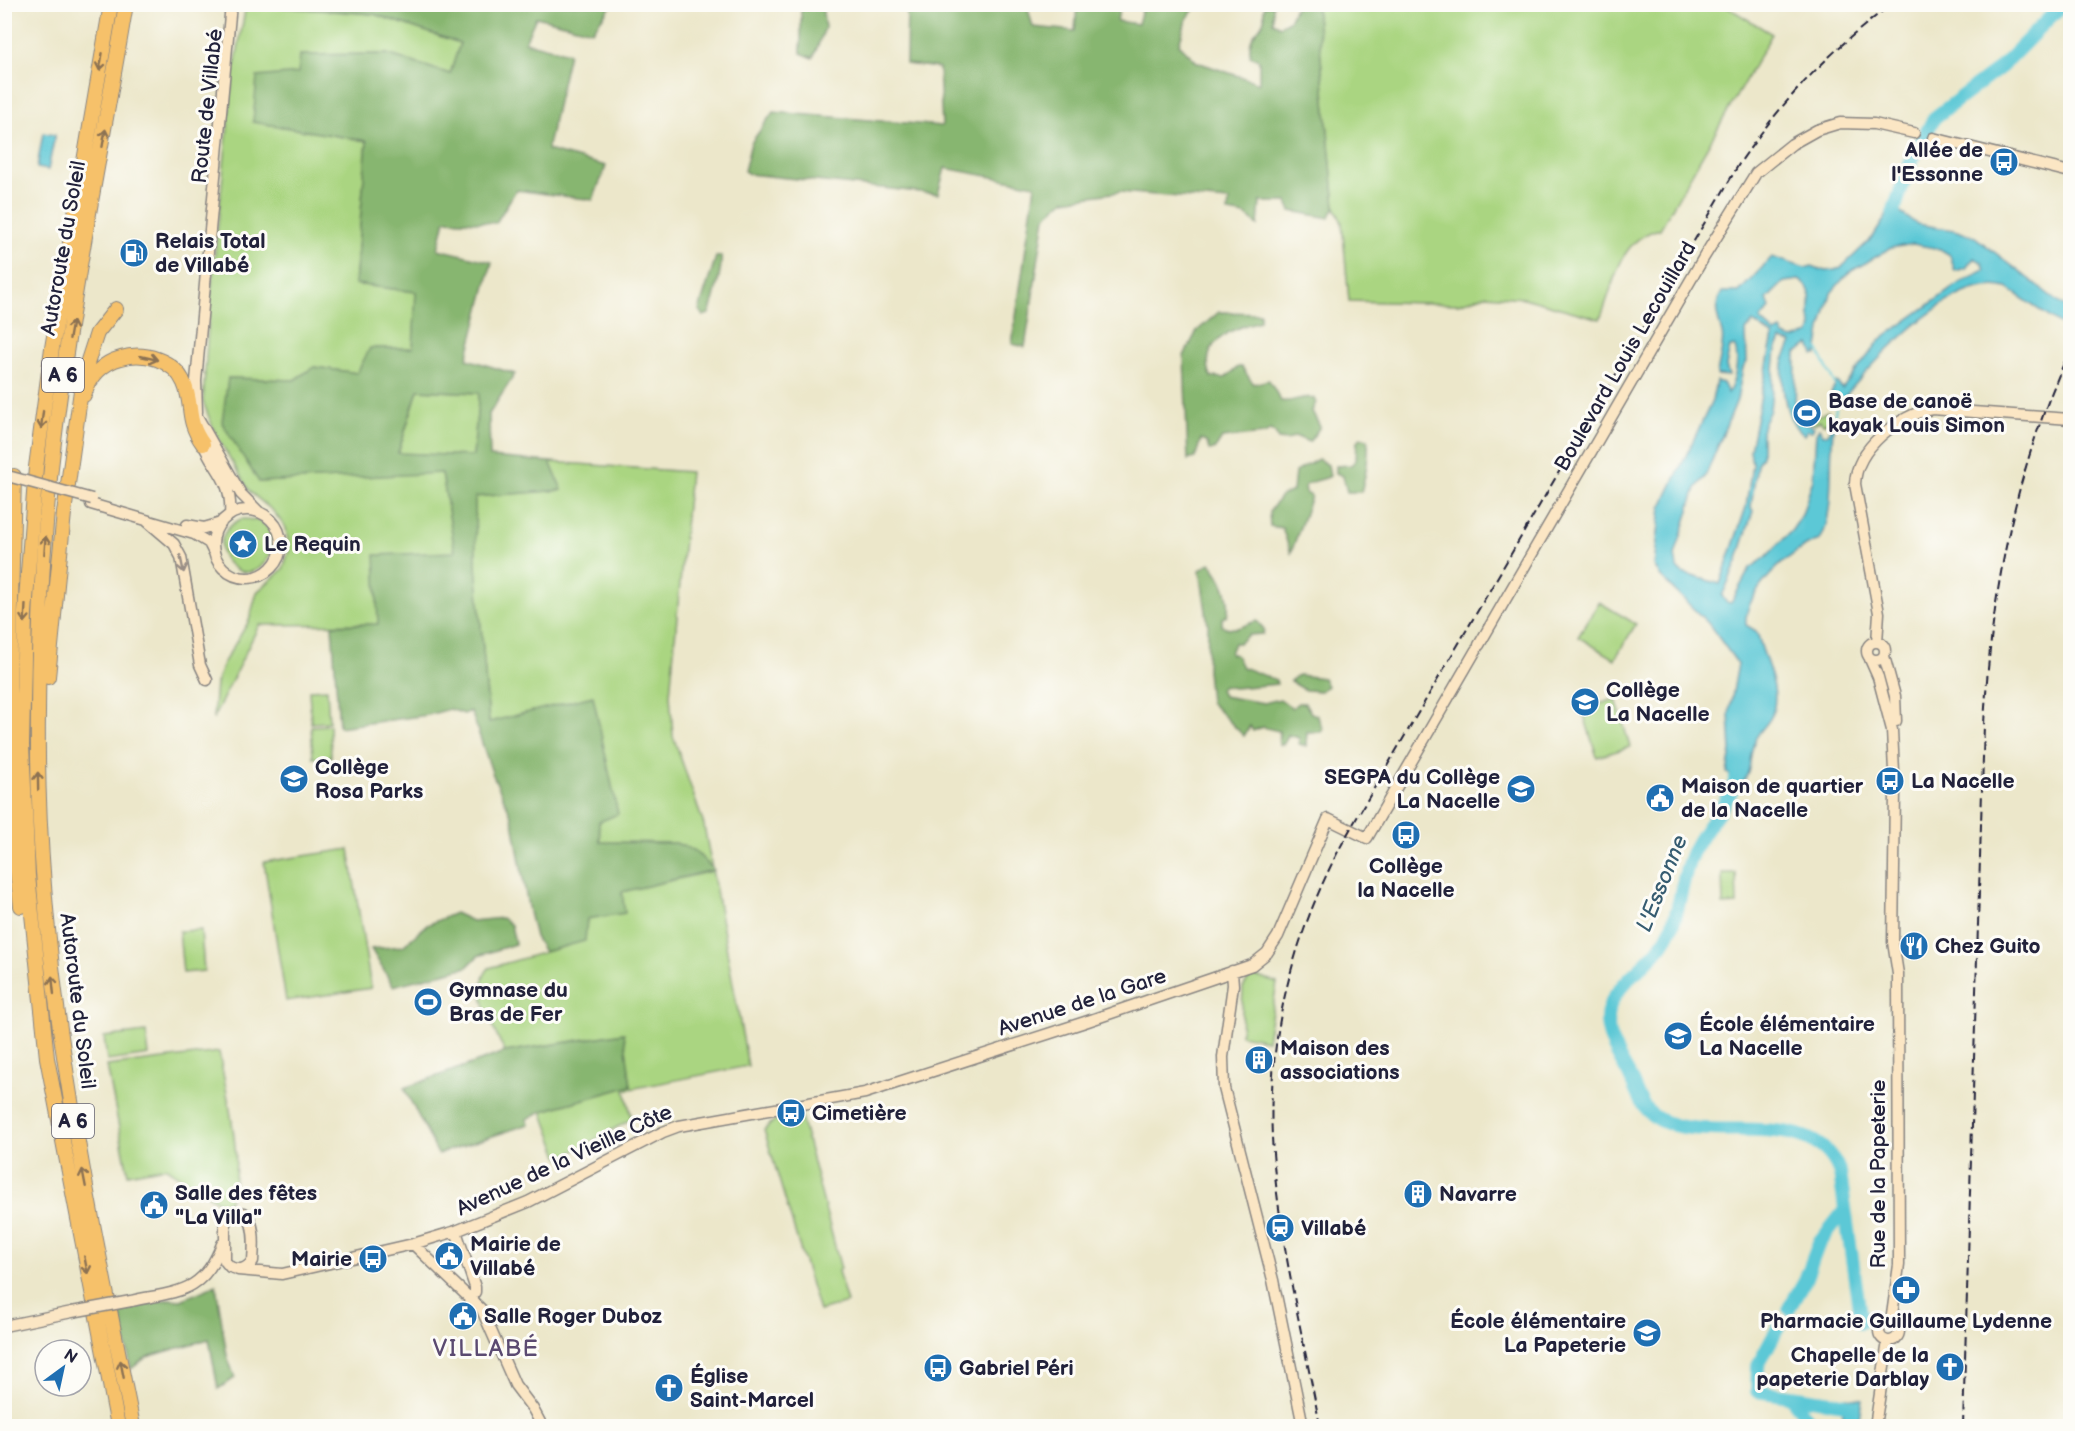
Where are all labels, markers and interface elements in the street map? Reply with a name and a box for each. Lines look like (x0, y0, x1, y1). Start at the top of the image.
street label: Route de Villabé (187, 27, 228, 185)
one-way arrow (95, 52, 106, 72)
one-way arrow (98, 129, 109, 148)
place label: Allée de l'Essonne (1891, 138, 1983, 187)
bus stop icon: Allée de l'Essonne (1988, 146, 2020, 178)
street label: Autoroute du Soleil (36, 159, 91, 337)
place label: Relais Total de Villabé (155, 229, 266, 278)
fuel station icon: Relais Total de Villabé (118, 237, 150, 269)
street label: Boulevard Louis Lecouillard (1549, 237, 1701, 475)
one-way arrow (65, 321, 76, 341)
one-way arrow (138, 353, 158, 364)
road number: A 6 (42, 358, 84, 392)
place label: Base de canoë kayak Louis Simon (1828, 389, 2005, 438)
sports icon: Base de canoë kayak Louis Simon (1791, 397, 1823, 429)
one-way arrow (36, 410, 47, 430)
place icon: Le Requin (227, 528, 259, 560)
place label: Le Requin (264, 532, 361, 557)
one-way arrow (39, 535, 50, 555)
one-way arrow (177, 554, 188, 574)
one-way arrow (19, 604, 30, 624)
place label: Collège La Nacelle (1606, 678, 1710, 727)
school or university icon: Collège La Nacelle (1569, 686, 1601, 718)
place label: Collège Rosa Parks (315, 755, 423, 804)
school or university icon: Collège Rosa Parks (278, 763, 310, 795)
place label: SEGPA du Collège La Nacelle (1324, 765, 1500, 814)
bus stop icon: La Nacelle (1874, 765, 1906, 797)
place label: La Nacelle (1911, 769, 2015, 794)
one-way arrow (33, 771, 44, 791)
school or university icon: SEGPA du Collège La Nacelle (1505, 773, 1537, 805)
place label: Maison de quartier de la Nacelle (1681, 774, 1864, 823)
public building icon: Maison de quartier de la Nacelle (1644, 782, 1676, 814)
bus stop icon: Collège la Nacelle (1390, 819, 1422, 851)
water label: L'Essonne (1631, 831, 1694, 936)
place label: Collège la Nacelle (1358, 854, 1455, 903)
street label: Autoroute du Soleil (54, 912, 101, 1090)
restaurant icon: Chez Guito (1898, 930, 1930, 962)
place label: Chez Guito (1935, 934, 2040, 959)
street label: Avenue de la Gare (995, 963, 1170, 1042)
one-way arrow (47, 976, 58, 996)
place label: Gymnase du Bras de Fer (449, 978, 568, 1027)
sports icon: Gymnase du Bras de Fer (412, 986, 444, 1018)
place label: École élémentaire La Nacelle (1699, 1011, 1875, 1061)
school or university icon: École élémentaire La Nacelle (1662, 1020, 1694, 1052)
place label: Maison des associations (1280, 1036, 1400, 1085)
building icon: Maison des associations (1243, 1044, 1275, 1076)
street label: Rue de la Papeterie (1866, 1079, 1891, 1269)
bus stop icon: Cimetière (775, 1097, 807, 1129)
street label: Avenue de la Vieille Côte (452, 1099, 676, 1221)
place label: Cimetière (812, 1101, 907, 1126)
road number: A 6 (52, 1104, 94, 1138)
one-way arrow (78, 1169, 89, 1188)
building icon: Navarre (1402, 1178, 1434, 1210)
place label: Salle des fêtes "La Villa" (175, 1181, 317, 1230)
place label: Navarre (1439, 1182, 1517, 1207)
public building icon: Salle des fêtes "La Villa" (138, 1189, 170, 1221)
station icon: Villabé (1264, 1212, 1296, 1244)
place label: Villabé (1301, 1216, 1367, 1241)
place label: Mairie de Villabé (470, 1232, 561, 1281)
public building icon: Mairie de Villabé (433, 1240, 465, 1272)
bus stop icon: Mairie (357, 1243, 389, 1275)
place label: Mairie (291, 1247, 352, 1272)
one-way arrow (81, 1254, 92, 1274)
pharmacy icon: Pharmacie Guillaume Lydenne (1890, 1274, 1922, 1306)
public building icon: Salle Roger Duboz (447, 1300, 479, 1332)
place label: Salle Roger Duboz (484, 1304, 662, 1329)
place label: École élémentaire La Papeterie (1450, 1308, 1626, 1358)
place label: Pharmacie Guillaume Lydenne (1760, 1309, 2052, 1334)
school or university icon: École élémentaire La Papeterie (1631, 1317, 1663, 1349)
district label: VILLABÉ (433, 1333, 539, 1363)
north arrow (33, 1338, 93, 1398)
place label: Chapelle de la papeterie Darblay (1756, 1343, 1929, 1392)
text: N (60, 1345, 81, 1368)
church icon: Chapelle de la papeterie Darblay (1934, 1351, 1966, 1383)
bus stop icon: Gabriel Péri (922, 1352, 954, 1384)
place label: Gabriel Péri (959, 1356, 1074, 1381)
one-way arrow (116, 1360, 127, 1379)
place label: Église Saint-Marcel (690, 1363, 814, 1413)
church icon: Église Saint-Marcel (653, 1372, 685, 1404)

